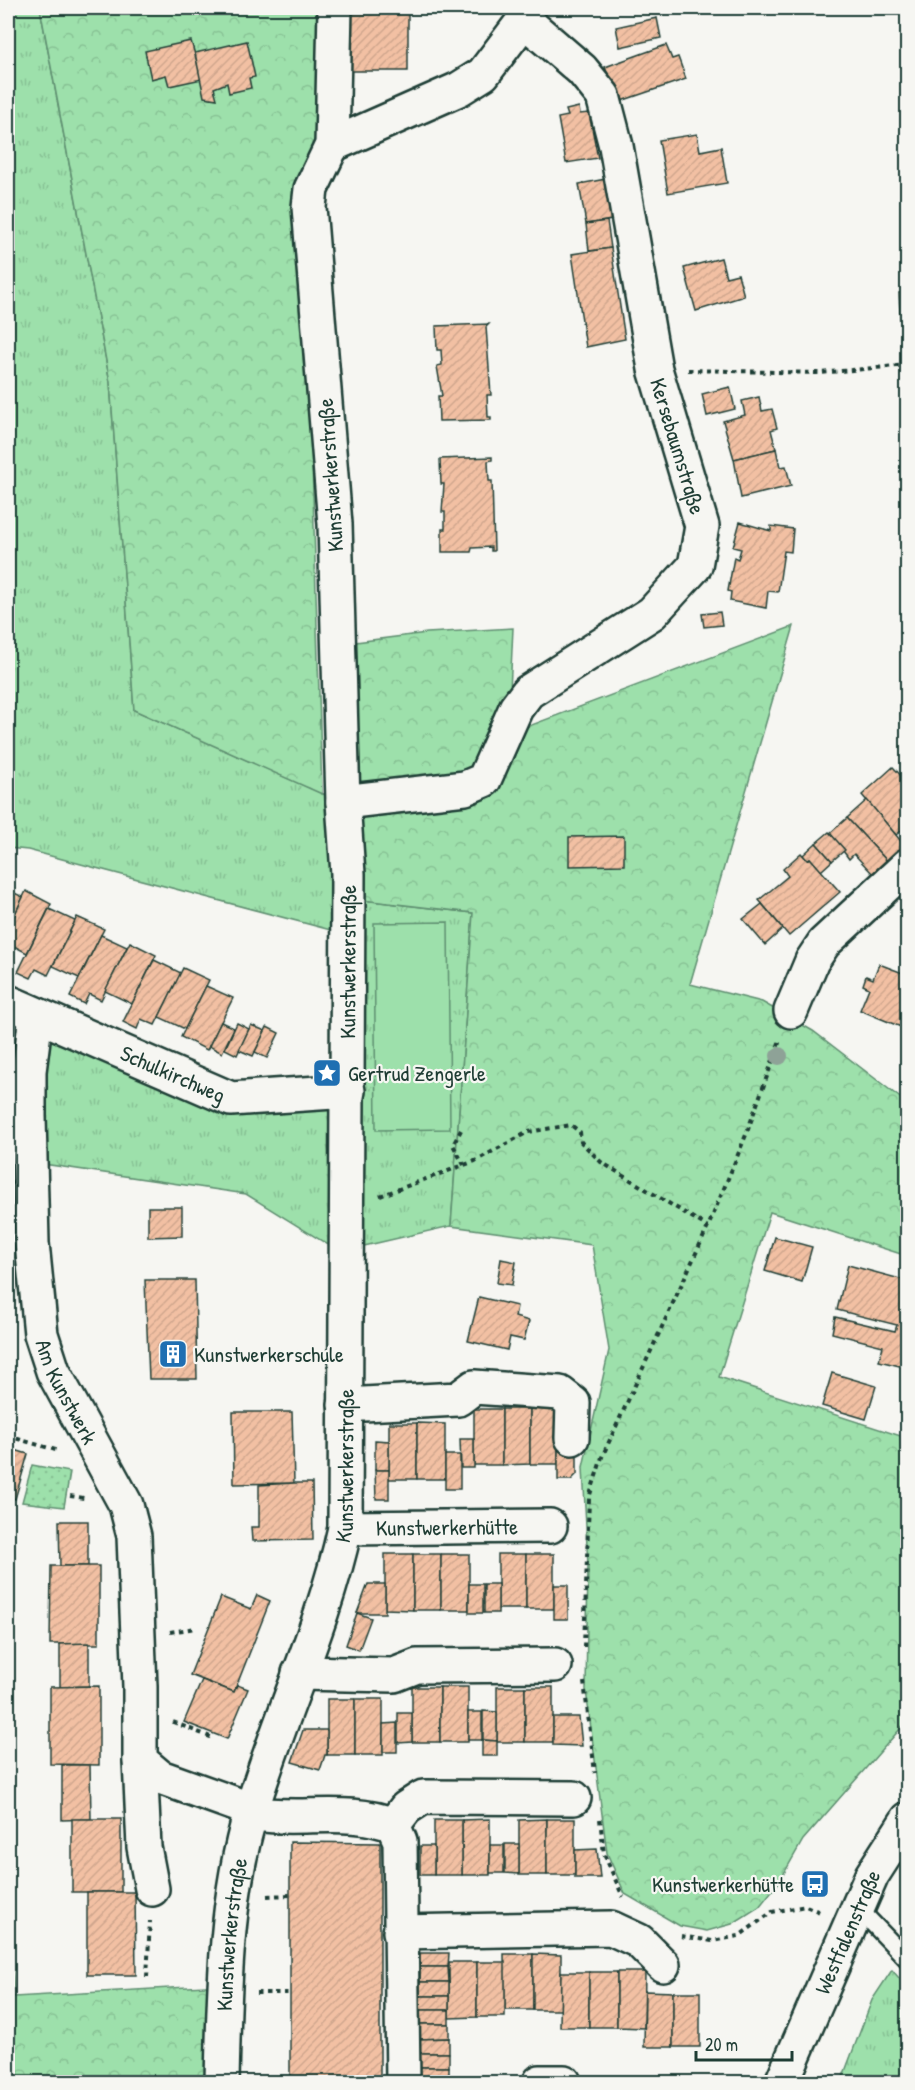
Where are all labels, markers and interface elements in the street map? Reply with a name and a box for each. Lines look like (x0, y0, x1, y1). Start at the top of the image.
street label: Kersebaumstraße (643, 374, 713, 518)
street label: Kunstwerkerstraße (310, 397, 350, 553)
street label: Kunstwerkerstraße (332, 885, 363, 1039)
street label: Schulkirchweg (116, 1038, 230, 1110)
place icon: Gertrud Zengerle (311, 1057, 343, 1089)
place label: Gertrud Zengerle (348, 1058, 486, 1088)
street label: Am Kunstwerk (29, 1335, 105, 1449)
building icon: Kunstwerkerschule (157, 1338, 189, 1370)
place label: Kunstwerkerschule (194, 1339, 344, 1369)
street label: Kunstwerkerstraße (327, 1389, 361, 1546)
street label: Kunstwerkerhütte (376, 1511, 518, 1543)
street label: Kunstwerkerstraße (209, 1855, 254, 2011)
street label: Westfalenstraße (807, 1863, 887, 1999)
bus stop icon: Kunstwerkerhütte (799, 1868, 831, 1900)
place label: Kunstwerkerhütte (652, 1869, 794, 1899)
scale bar (696, 2024, 792, 2062)
text: 20 m (705, 2032, 738, 2057)

